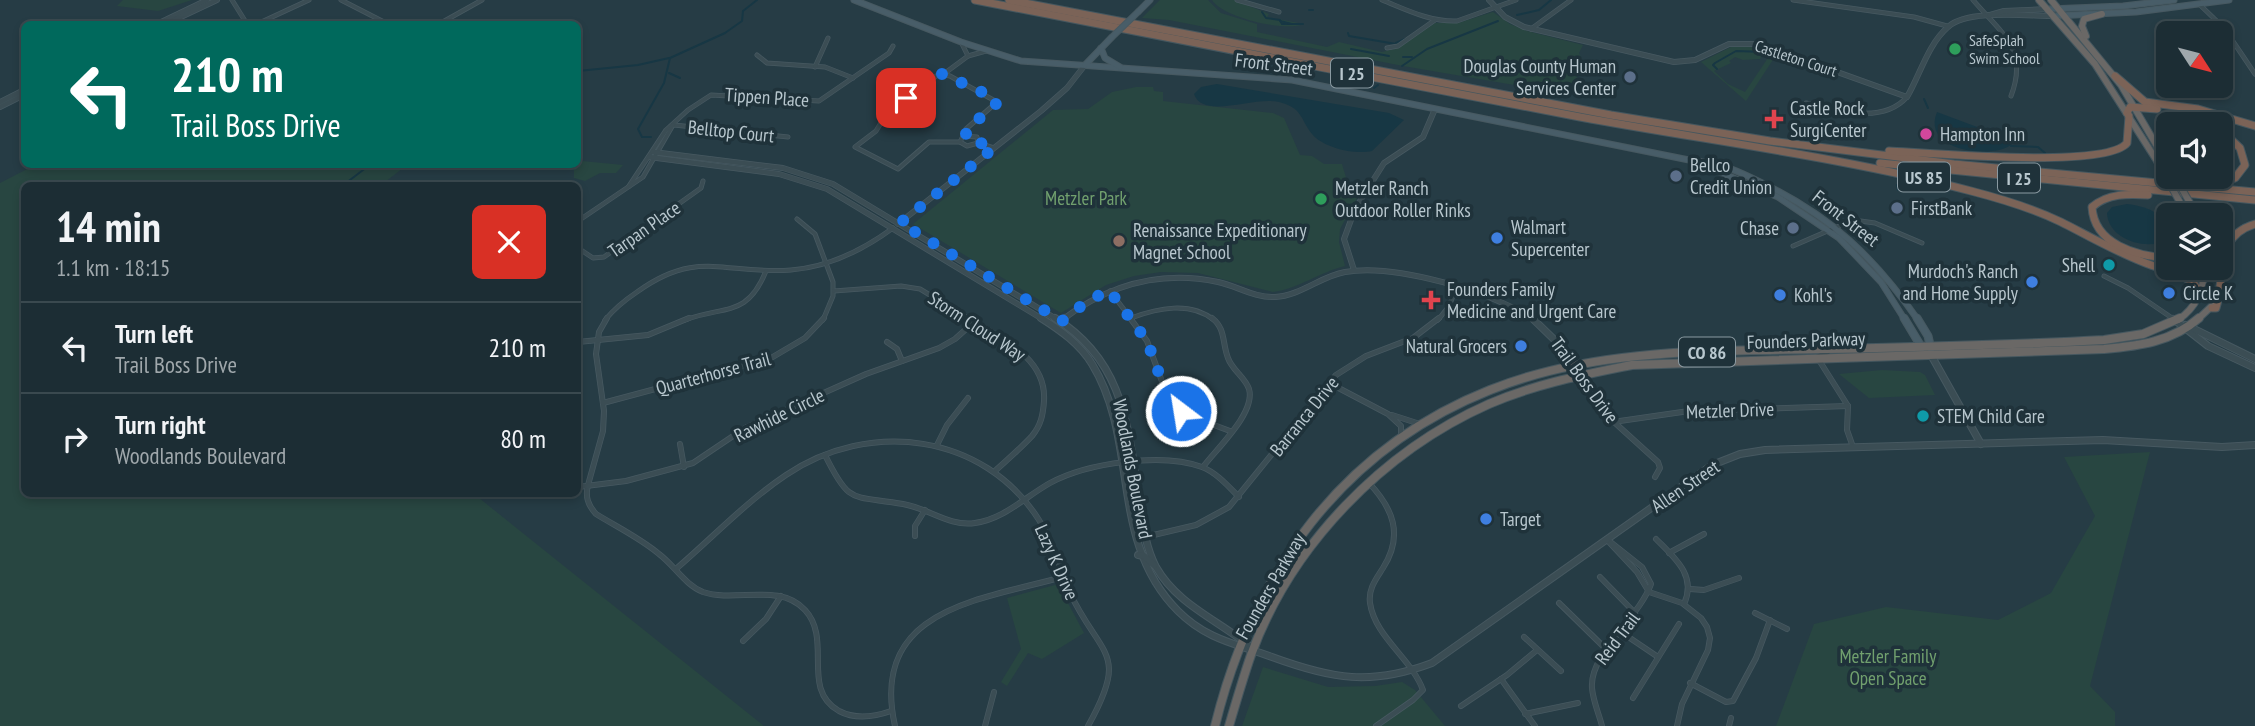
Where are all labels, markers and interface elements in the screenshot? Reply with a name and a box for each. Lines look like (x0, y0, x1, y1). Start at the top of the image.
north arrow (2156, 21, 2233, 98)
map controls (2156, 21, 2233, 280)
place label: SafeSplah Swim School (1969, 30, 2040, 68)
street label: Castleton Court (1752, 35, 1840, 81)
marker: SafeSplah Swim School (1947, 41, 1963, 57)
text: 210 m (171, 42, 284, 106)
street label: Front Street (1234, 47, 1315, 81)
icon: left (56, 49, 147, 140)
place label: Douglas County Human Services Center (1463, 54, 1617, 100)
road number: I 25 (1331, 58, 1373, 88)
pin (876, 68, 936, 128)
marker: Douglas County Human Services Center (1622, 69, 1638, 85)
icon: arrive (887, 79, 925, 117)
street label: Tippen Place (724, 82, 810, 112)
place label: Castle Rock SurgiCenter (1790, 96, 1867, 142)
text: Trail Boss Drive (171, 104, 341, 146)
marker: Castle Rock SurgiCenter (1764, 109, 1784, 129)
button: sound (2156, 112, 2233, 189)
street label: Belltop Court (687, 115, 776, 148)
place label: Hampton Inn (1940, 122, 2025, 146)
marker: Hampton Inn (1918, 126, 1934, 142)
place label: Bellco Credit Union (1690, 153, 1772, 199)
road number: US 85 (1898, 162, 1950, 192)
road number: I 25 (1998, 163, 2040, 192)
marker: Bellco Credit Union (1668, 168, 1684, 184)
place label: Metzler Ranch Outdoor Roller Rinks (1335, 176, 1471, 222)
street label: Front Street (1808, 184, 1885, 252)
park label: Metzler Park (1045, 186, 1128, 210)
marker: Metzler Ranch Outdoor Roller Rinks (1313, 191, 1329, 207)
street label: Tarpan Place (603, 195, 685, 263)
place label: FirstBank (1911, 196, 1973, 220)
text: 14 min (56, 199, 161, 254)
marker: FirstBank (1889, 200, 1905, 216)
button: layers (2156, 203, 2233, 280)
button: close (472, 205, 546, 279)
place label: Walmart Supercenter (1511, 215, 1590, 261)
place label: Chase (1740, 216, 1779, 240)
place label: Renaissance Expeditionary Magnet School (1133, 218, 1308, 264)
marker: Chase (1785, 220, 1801, 236)
marker: Walmart Supercenter (1489, 230, 1505, 246)
marker: Renaissance Expeditionary Magnet School (1111, 233, 1127, 249)
text: 1.1 km · 18:15 (56, 253, 170, 282)
place label: Shell (2062, 253, 2096, 277)
marker: Shell (2101, 257, 2117, 273)
place label: Murdoch's Ranch and Home Supply (1903, 259, 2019, 305)
marker: Murdoch's Ranch and Home Supply (2024, 274, 2040, 290)
place label: Founders Family Medicine and Urgent Care (1447, 277, 1617, 323)
place label: Circle K (2183, 281, 2233, 305)
place label: Kohl's (1794, 283, 1833, 307)
marker: Circle K (2161, 285, 2177, 301)
street label: Storm Cloud Way (924, 286, 1031, 367)
marker: Kohl's (1772, 287, 1788, 303)
marker: Founders Family Medicine and Urgent Care (1421, 290, 1441, 310)
text: Turn left (115, 317, 193, 350)
street label: Founders Parkway (1746, 326, 1867, 354)
icon: left (56, 329, 94, 367)
text: 210 m (488, 331, 546, 364)
street label: Trail Boss Drive (1546, 332, 1624, 428)
place label: Natural Grocers (1406, 334, 1507, 358)
marker: Natural Grocers (1513, 338, 1529, 354)
road number: CO 86 (1679, 338, 1735, 366)
street label: Quarterhorse Trail (653, 346, 774, 400)
text: Trail Boss Drive (115, 350, 237, 379)
street label: Barranca Drive (1265, 371, 1344, 461)
position arrow (1144, 374, 1218, 448)
street label: Rawhide Circle (730, 383, 828, 447)
street label: Metzler Drive (1686, 396, 1775, 424)
street label: Woodlands Boulevard (1108, 397, 1158, 541)
place label: STEM Child Care (1937, 404, 2045, 428)
text: Turn right (115, 408, 206, 441)
marker: STEM Child Care (1915, 408, 1931, 424)
icon: right (56, 420, 94, 458)
text: 80 m (500, 422, 546, 455)
text: Woodlands Boulevard (115, 441, 286, 470)
street label: Allen Street (1646, 454, 1724, 518)
place label: Target (1500, 507, 1542, 531)
marker: Target (1478, 511, 1494, 527)
street label: Lazy K Drive (1030, 521, 1084, 604)
street label: Founders Parkway (1230, 528, 1310, 643)
street label: Reid Trail (1589, 606, 1645, 669)
park label: Metzler Family Open Space (1839, 644, 1937, 690)

